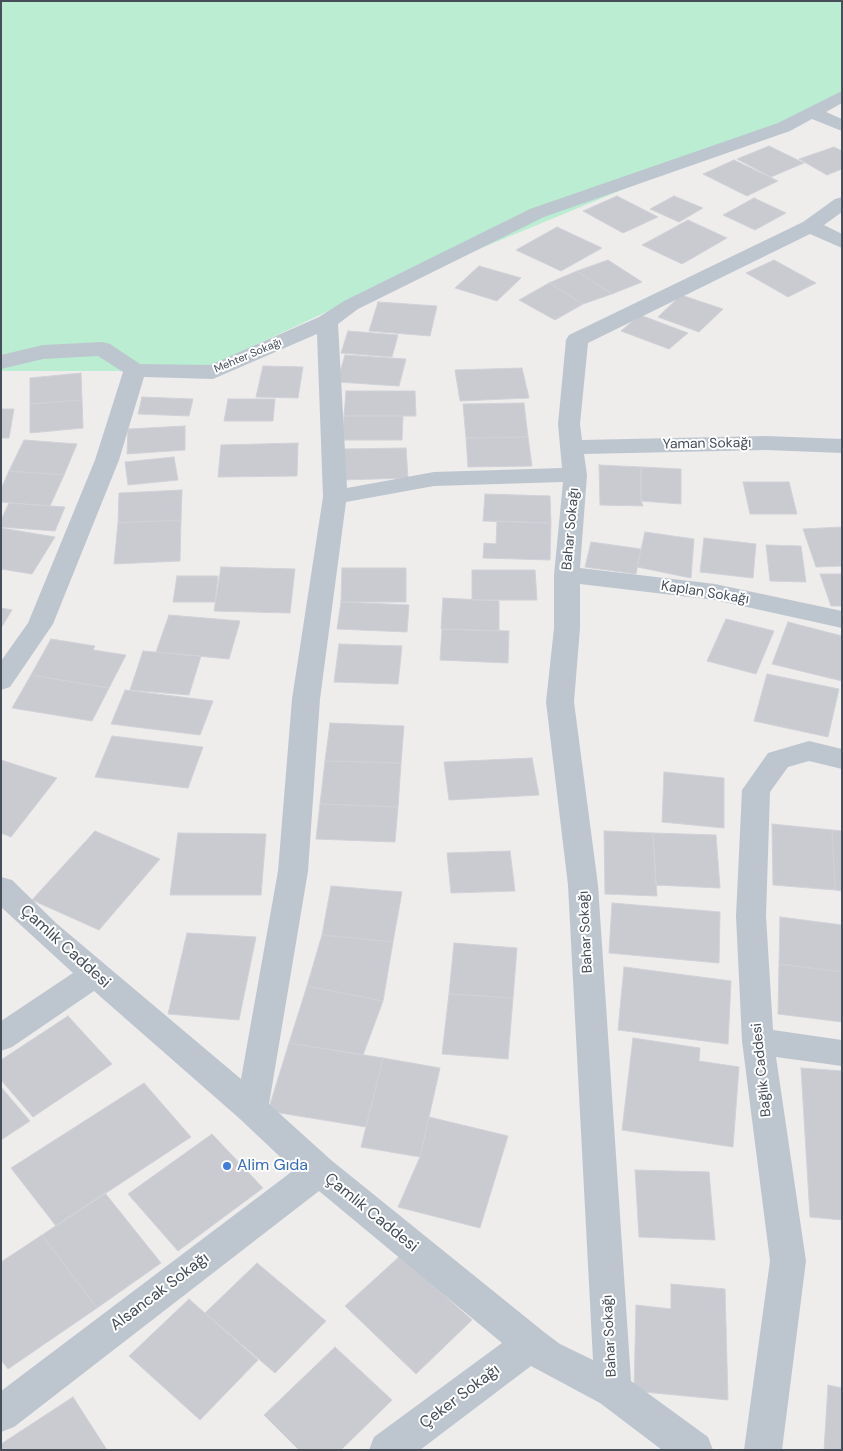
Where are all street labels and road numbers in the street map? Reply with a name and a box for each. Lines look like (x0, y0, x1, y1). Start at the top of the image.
street label: Mehter Sokağı (212, 336, 284, 376)
street label: Yaman Sokağı (663, 435, 751, 453)
street label: Bahar Sokağı (559, 487, 583, 571)
street label: Kaplan Sokağı (660, 578, 750, 608)
street label: Bahar Sokağı (575, 890, 597, 974)
street label: Çamlık Caddesi (16, 901, 114, 993)
street label: Bağlık Caddesi (749, 1022, 775, 1118)
street label: Çamlık Caddesi (320, 1169, 422, 1257)
street label: Alsancak Sokağı (107, 1249, 213, 1335)
street label: Bahar Sokağı (599, 1294, 621, 1378)
street label: Çeker Sokağı (416, 1361, 504, 1433)

